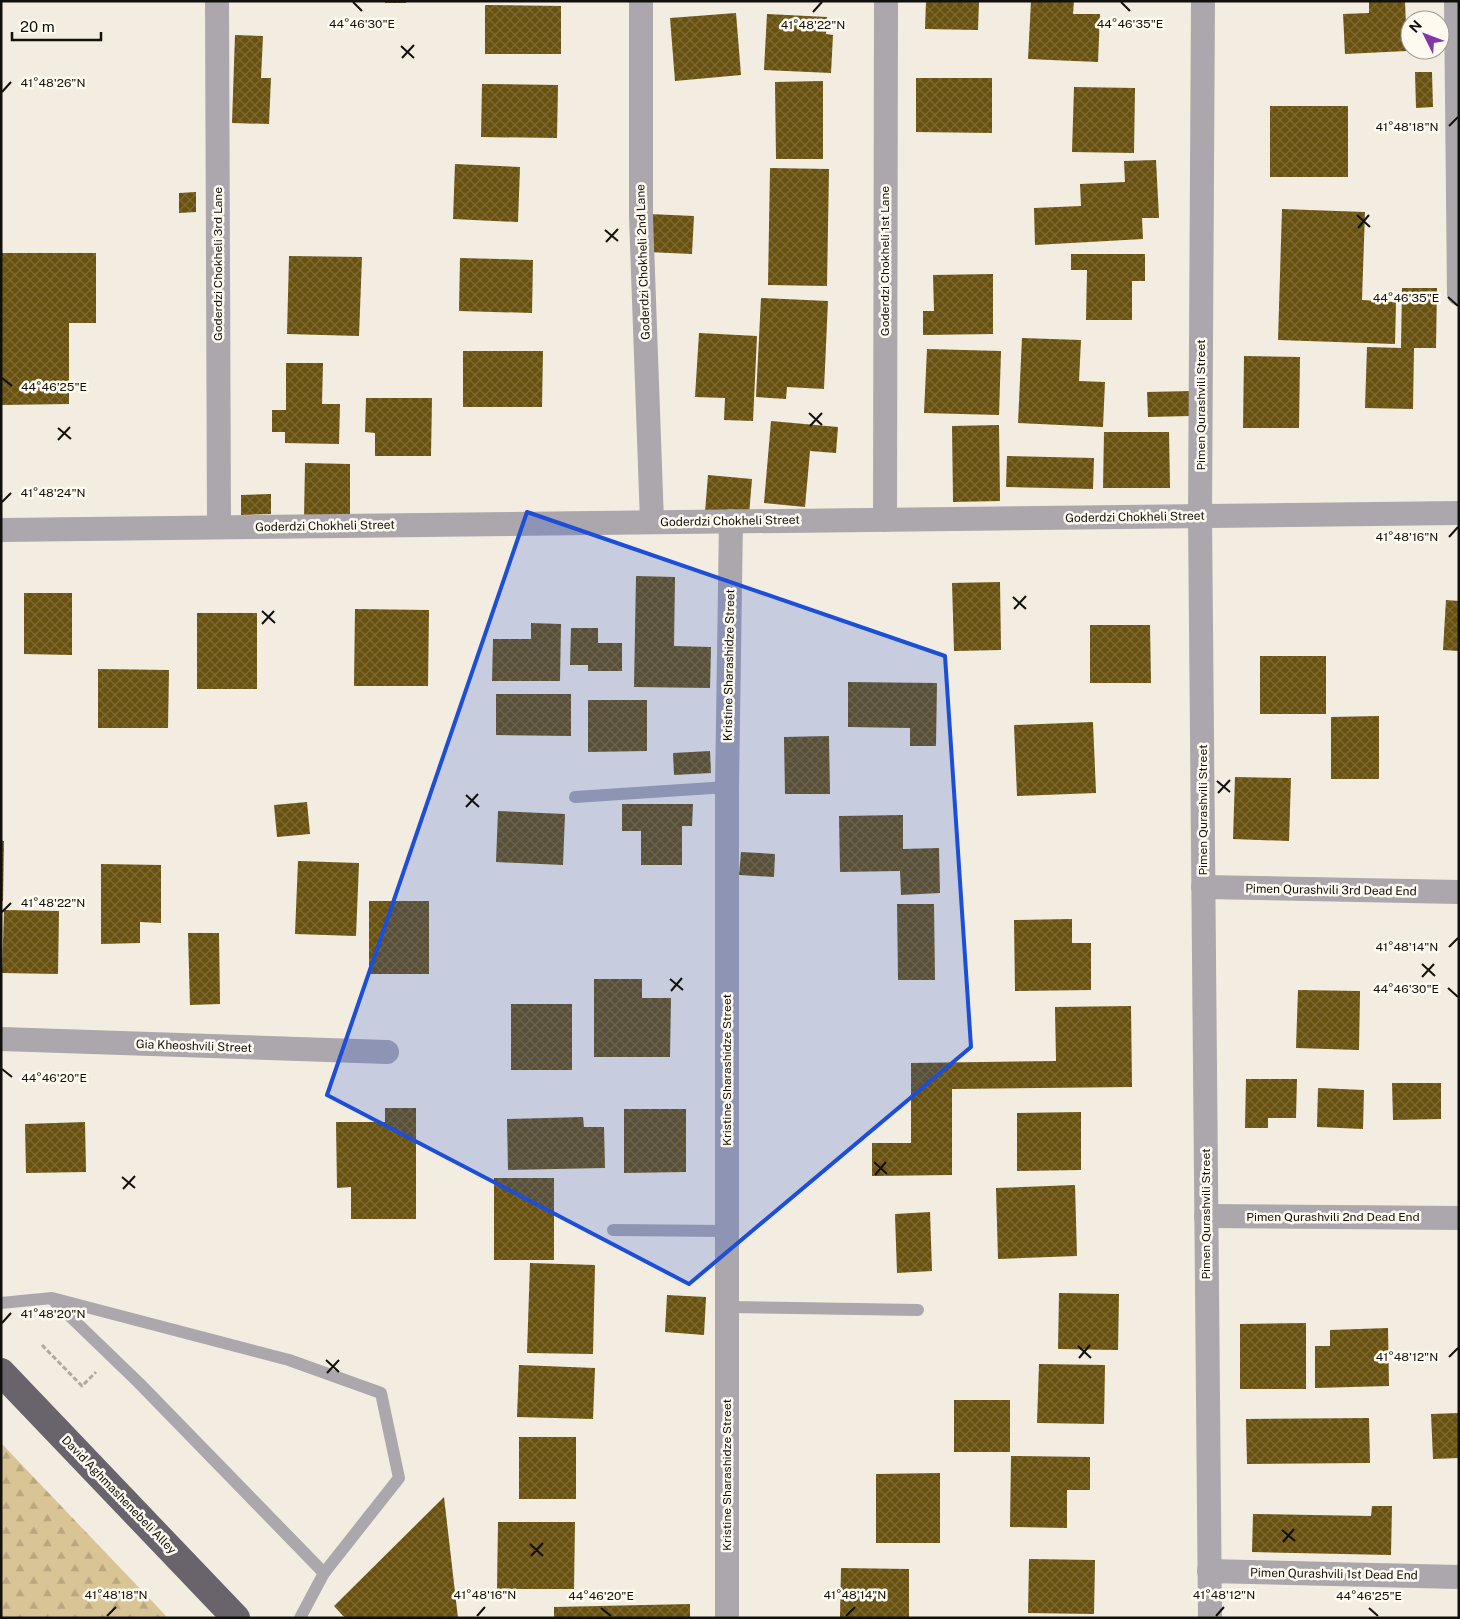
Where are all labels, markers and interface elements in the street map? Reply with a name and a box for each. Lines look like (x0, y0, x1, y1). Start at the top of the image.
scale bar (12, 10, 101, 42)
north arrow (1400, 10, 1450, 60)
text: 44°46'30"E (329, 17, 395, 31)
text: 44°46'35"E (1097, 17, 1163, 31)
text: N (1406, 17, 1425, 36)
text: 20 m (20, 18, 55, 35)
text: 41°48'22"N (781, 18, 845, 32)
text: 41°48'26"N (20, 76, 86, 90)
text: 41°48'18"N (1375, 120, 1439, 134)
street label: Goderdzi Chokheli 2nd Lane (633, 184, 653, 340)
street label: Goderdzi Chokheli 1st Lane (878, 186, 892, 336)
street label: Goderdzi Chokheli 3rd Lane (211, 187, 225, 341)
text: 44°46'35"E (1373, 291, 1439, 305)
street label: Pimen Qurashvili Street (1194, 339, 1208, 471)
text: 44°46'25"E (21, 380, 87, 394)
text: 41°48'24"N (20, 486, 86, 500)
street label: Goderdzi Chokheli Street (1065, 509, 1205, 525)
street label: Goderdzi Chokheli Street (660, 513, 800, 529)
street label: Goderdzi Chokheli Street (255, 518, 395, 534)
text: 41°48'16"N (1376, 530, 1438, 544)
street label: Kristine Sharashidze Street (721, 588, 737, 741)
street label: Pimen Qurashvili Street (1196, 744, 1210, 876)
street label: Pimen Qurashvili 3rd Dead End (1245, 882, 1417, 898)
text: 41°48'22"N (21, 896, 85, 910)
text: 41°48'14"N (1376, 940, 1438, 954)
text: 44°46'30"E (1373, 982, 1439, 996)
street label: Kristine Sharashidze Street (720, 994, 734, 1146)
street label: Gia Kheoshvili Street (136, 1037, 253, 1055)
text: 44°46'20"E (21, 1071, 87, 1085)
street label: Pimen Qurashvili Street (1199, 1148, 1213, 1280)
street label: Pimen Qurashvili 2nd Dead End (1246, 1210, 1420, 1224)
text: 41°48'20"N (21, 1307, 85, 1321)
text: 41°48'12"N (1376, 1350, 1438, 1364)
street label: Kristine Sharashidze Street (720, 1399, 734, 1551)
street label: David Aghmashenebeli Alley (59, 1433, 180, 1557)
street label: Pimen Qurashvili 1st Dead End (1250, 1566, 1418, 1582)
text: 41°48'18"N (84, 1588, 148, 1602)
text: 41°48'16"N (454, 1588, 516, 1602)
text: 41°48'14"N (824, 1588, 886, 1602)
text: 41°48'12"N (1193, 1588, 1255, 1602)
text: 44°46'20"E (568, 1589, 634, 1603)
text: 44°46'25"E (1336, 1589, 1402, 1603)

